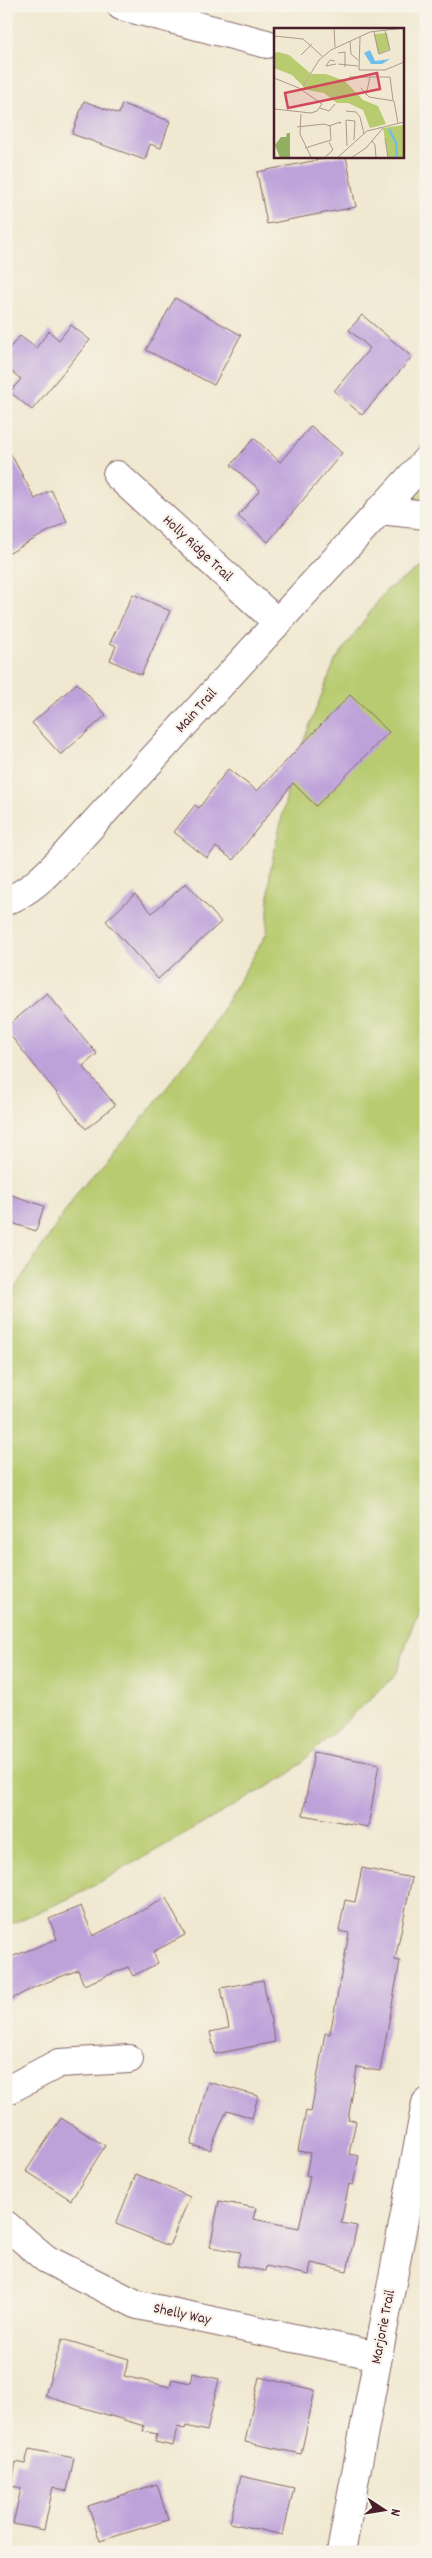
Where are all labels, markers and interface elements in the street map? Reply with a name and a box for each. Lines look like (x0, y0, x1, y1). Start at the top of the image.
inset map (274, 28, 404, 158)
street label: Holly Ridge Trail (157, 510, 238, 588)
street label: Main Trail (171, 683, 223, 738)
street label: Marjorie Trail (366, 2288, 402, 2366)
street label: Shelly Way (151, 2298, 214, 2332)
north arrow (360, 2486, 410, 2536)
text: N (384, 2507, 405, 2518)

